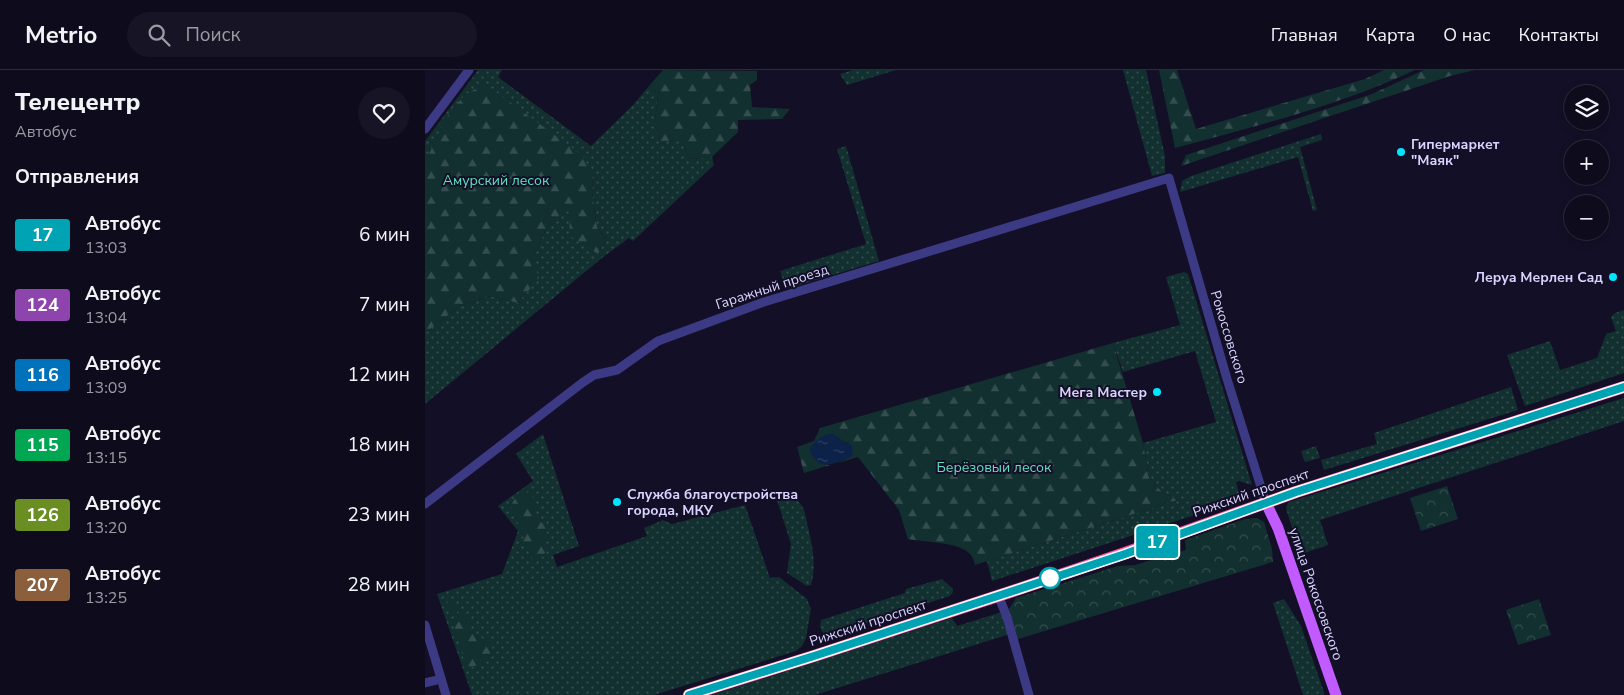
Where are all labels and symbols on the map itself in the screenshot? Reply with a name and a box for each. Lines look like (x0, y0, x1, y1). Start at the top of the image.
place label: Гипермаркет "Маяк" (1411, 135, 1500, 170)
marker: Гипермаркет "Маяк" (1395, 146, 1407, 158)
park label: Амурский лесок (443, 171, 550, 190)
street label: Гаражный проезд (713, 260, 831, 314)
place label: Леруа Мерлен Сад (1474, 268, 1603, 287)
marker: Леруа Мерлен Сад (1607, 271, 1619, 283)
street label: Рокоссовского (1206, 288, 1252, 386)
place label: Мега Мастер (1059, 383, 1147, 402)
marker: Мега Мастер (1151, 386, 1163, 398)
park label: Берёзовый лесок (937, 458, 1052, 477)
street label: Рижский проспект (1190, 464, 1313, 522)
place label: Служба благоустройства города, МКУ (627, 485, 798, 520)
marker: Служба благоустройства города, МКУ (611, 496, 623, 508)
street label: улица Рокоссовского (1284, 525, 1348, 663)
line badge: 17 (1135, 526, 1179, 558)
unlabelled marker (1039, 567, 1061, 589)
street label: Рижский проспект (807, 595, 930, 651)

